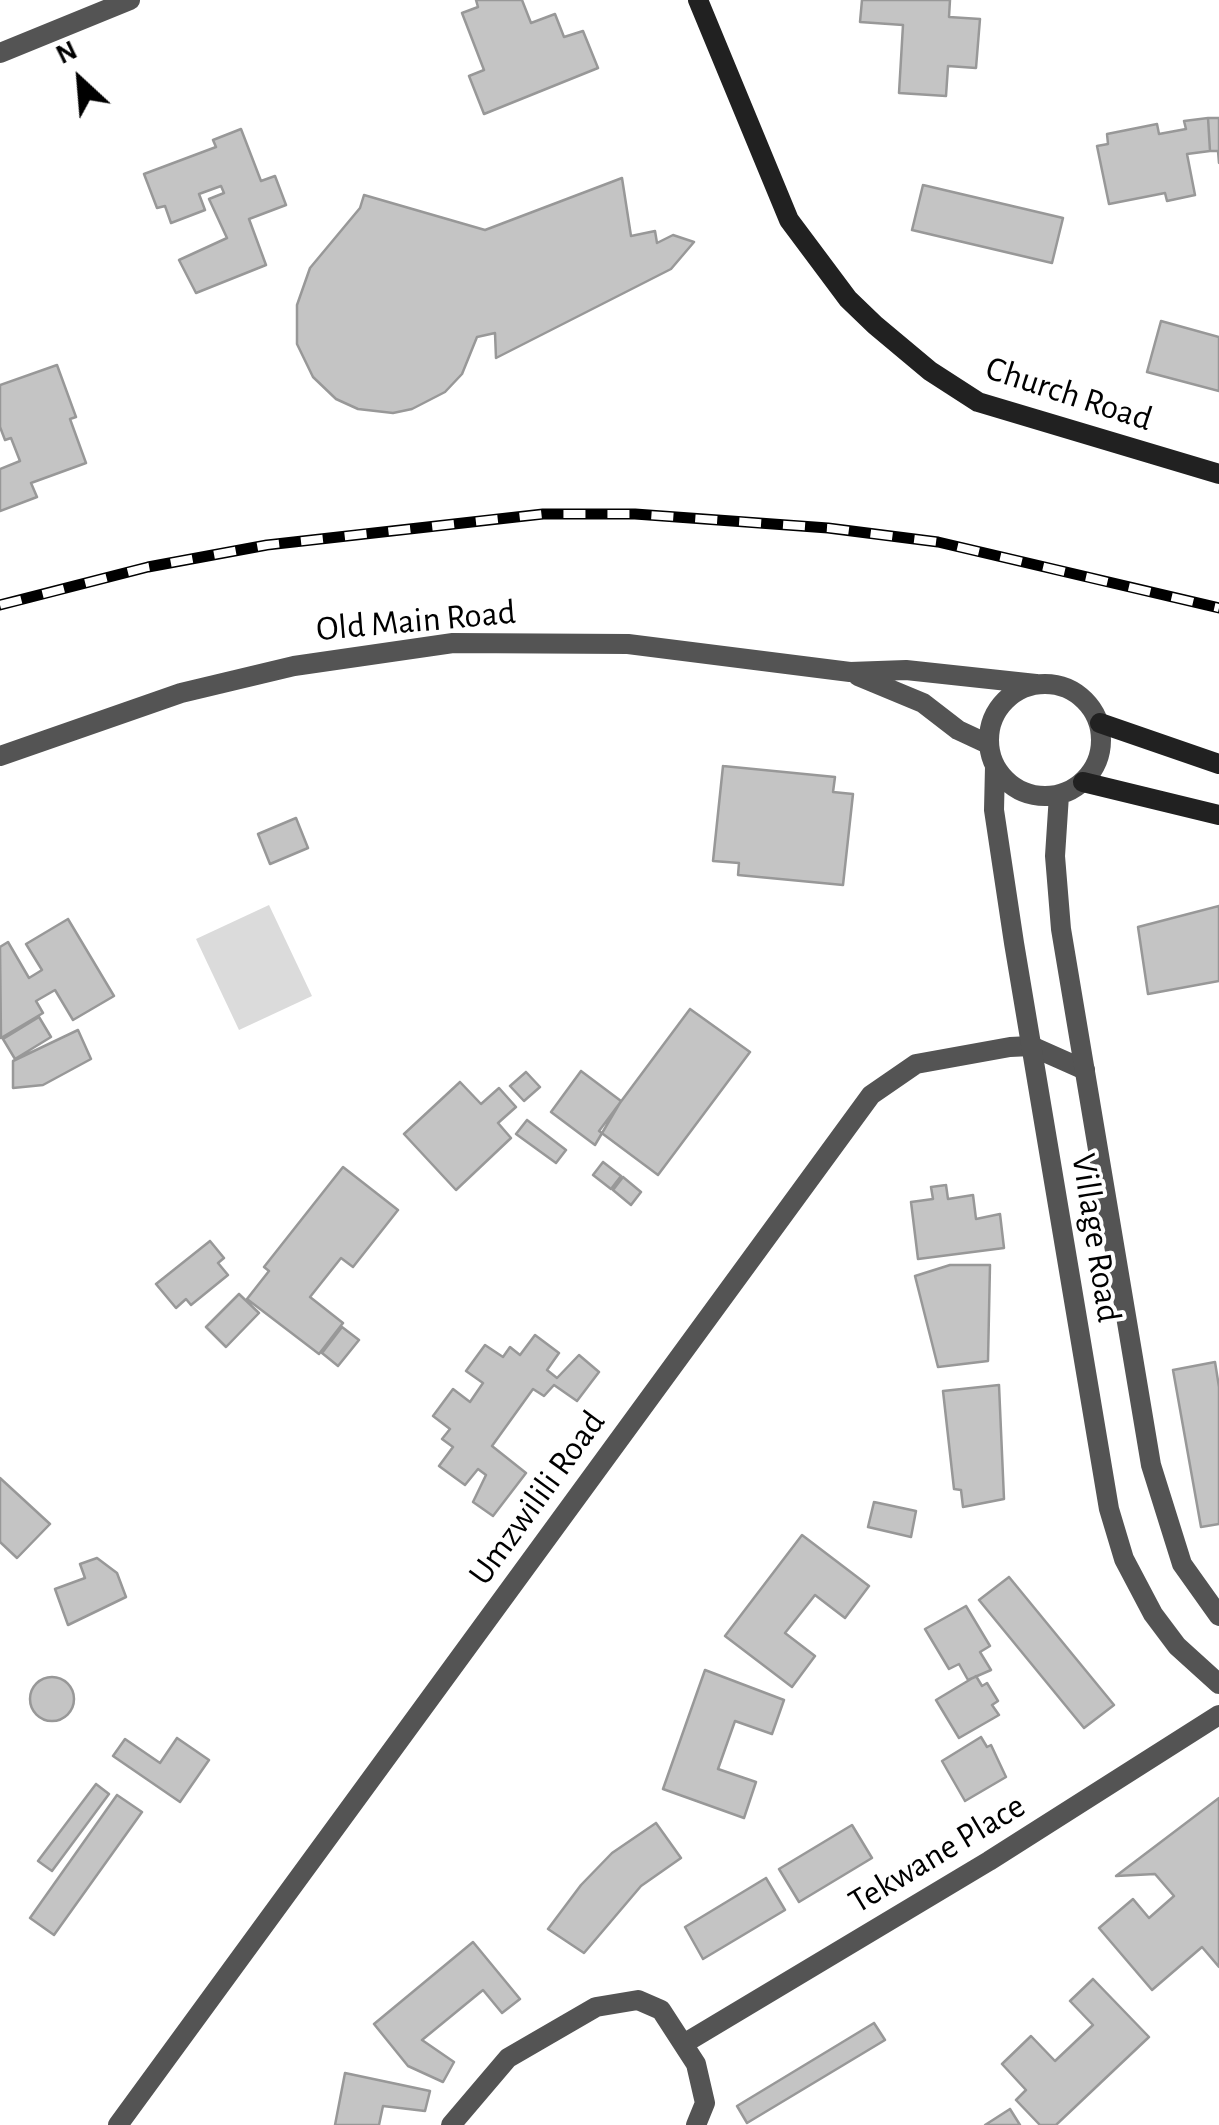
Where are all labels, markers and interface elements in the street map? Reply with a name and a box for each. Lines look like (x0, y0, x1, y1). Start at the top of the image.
north arrow (30, 30, 130, 130)
text: N (52, 36, 82, 70)
street label: Church Road (981, 347, 1157, 441)
street label: Old Main Road (314, 591, 518, 651)
street label: Village Road (1062, 1151, 1130, 1325)
street label: Umzwilili Road (460, 1403, 614, 1593)
street label: Tekwane Place (841, 1785, 1033, 1923)

